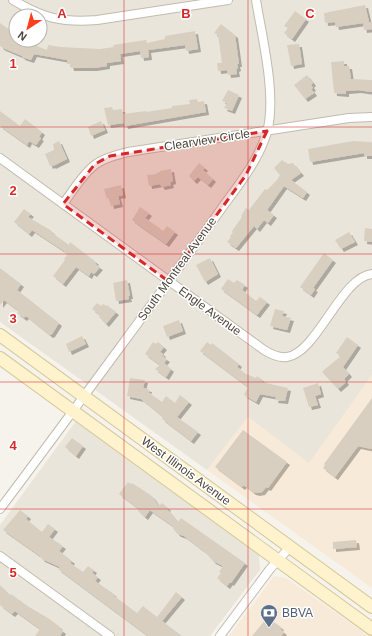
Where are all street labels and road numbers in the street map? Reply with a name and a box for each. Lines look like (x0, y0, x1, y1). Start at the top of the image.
street label: Clearview Circle (163, 126, 251, 154)
street label: South Montreal Avenue (135, 214, 219, 323)
street label: Engle Avenue (176, 284, 244, 339)
street label: West Illinois Avenue (139, 434, 234, 508)

